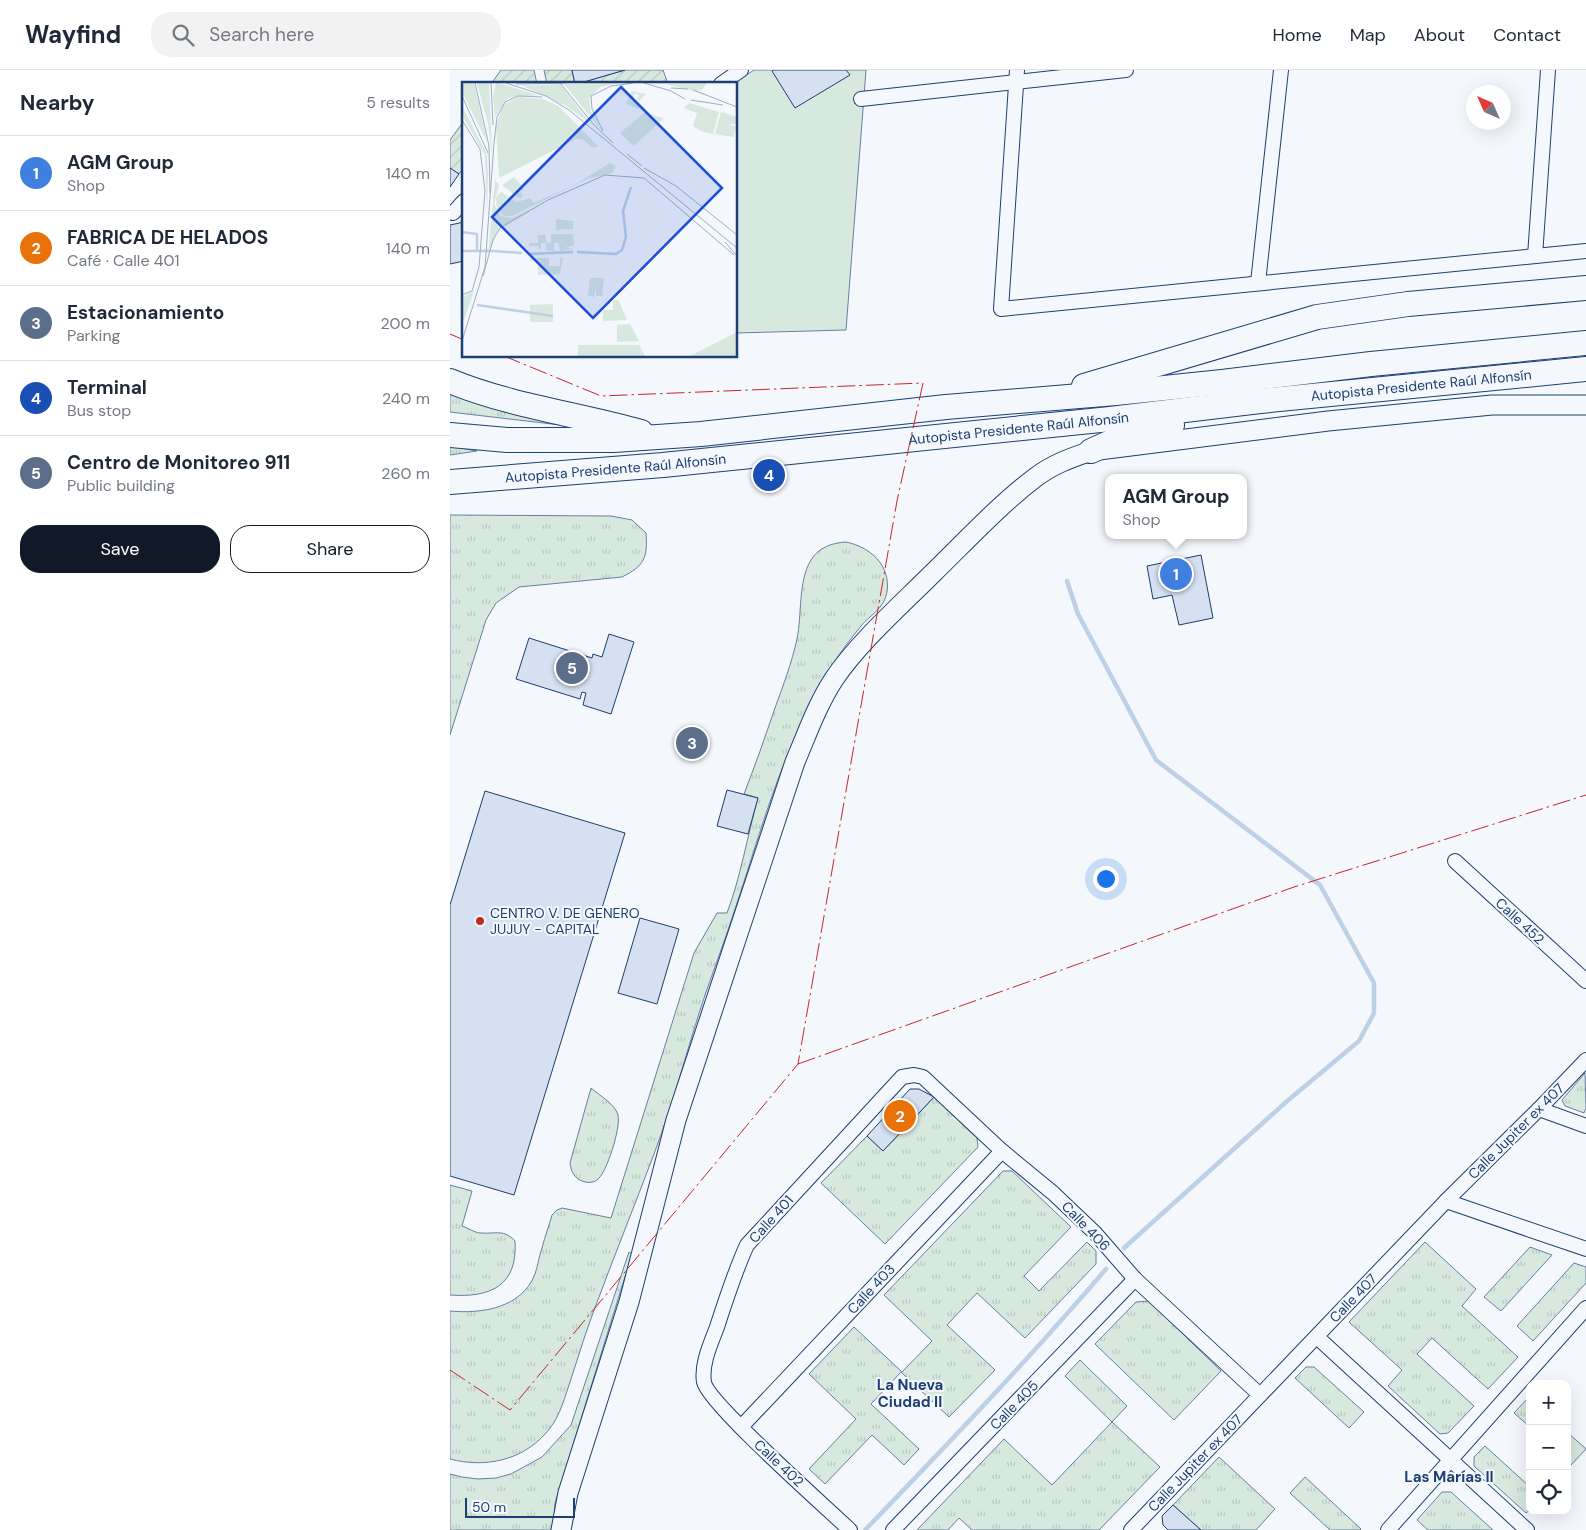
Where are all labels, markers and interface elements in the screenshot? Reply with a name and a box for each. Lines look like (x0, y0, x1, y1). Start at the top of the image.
search box (151, 12, 501, 57)
text: Wayfind (25, 19, 121, 50)
icon: search (169, 21, 197, 49)
text: Search here (209, 22, 314, 47)
text: Home (1272, 23, 1322, 47)
text: Map (1350, 23, 1386, 47)
text: About (1414, 23, 1465, 47)
text: Contact (1493, 23, 1561, 47)
inset map (462, 82, 738, 358)
north arrow (1466, 85, 1511, 130)
text: Nearby (20, 89, 94, 117)
text: 5 results (366, 92, 430, 113)
text: AGM Group (67, 150, 174, 175)
text: 1 (33, 163, 39, 184)
text: 140 m (386, 163, 430, 184)
text: Shop (67, 175, 105, 196)
text: FABRICA DE HELADOS (67, 225, 268, 250)
text: 2 (31, 238, 41, 259)
text: 140 m (386, 238, 430, 259)
text: Café · Calle 401 (67, 250, 179, 271)
text: Estacionamiento (67, 300, 224, 325)
text: 3 (31, 313, 41, 334)
text: 200 m (381, 313, 430, 334)
text: Parking (67, 325, 121, 346)
street label: Autopista Presidente Raúl Alfonsín (1310, 365, 1532, 405)
text: Terminal (67, 375, 147, 400)
text: 4 (31, 388, 41, 409)
text: 240 m (382, 388, 430, 409)
text: Bus stop (67, 400, 131, 421)
street label: Autopista Presidente Raúl Alfonsín (907, 408, 1130, 449)
text: Centro de Monitoreo 911 (67, 450, 290, 475)
street label: Autopista Presidente Raúl Alfonsín (504, 450, 727, 487)
pin: 4 (753, 456, 785, 494)
text: 5 (31, 463, 41, 484)
text: 260 m (381, 463, 430, 484)
popup (1105, 474, 1247, 539)
text: Public building (67, 475, 175, 496)
text: AGM Group (1123, 484, 1229, 509)
text: Shop (1123, 509, 1161, 530)
button: Save (20, 525, 220, 573)
button: Share (230, 525, 430, 573)
pin: 1 (1160, 555, 1192, 593)
pin: 5 (556, 649, 588, 687)
pin: 3 (676, 724, 708, 762)
your location (1093, 866, 1119, 892)
street label: Calle 452 (1492, 894, 1548, 948)
place label: CENTRO V. DE GENERO JUJUY - CAPITAL (490, 904, 640, 938)
marker: CENTRO V. DE GENERO JUJUY - CAPITAL (474, 915, 486, 927)
street label: Calle Jupiter ex 407 (1464, 1079, 1568, 1183)
pin: 2 (884, 1097, 916, 1135)
street label: Calle 401 (745, 1191, 797, 1247)
street label: Calle 406 (1058, 1197, 1114, 1255)
street label: Calle 403 (843, 1260, 899, 1318)
street label: Calle 407 (1325, 1270, 1381, 1326)
district label: La Nueva Ciudad II (877, 1375, 943, 1412)
street label: Calle 405 (986, 1376, 1042, 1434)
map controls (1526, 1380, 1571, 1515)
button: + (1526, 1380, 1571, 1425)
street label: Calle Jupiter ex 407 (1144, 1411, 1246, 1515)
button: − (1526, 1425, 1571, 1470)
street label: Calle 402 (750, 1435, 808, 1491)
district label: Las Marías II (1404, 1467, 1494, 1487)
button: locate (1526, 1470, 1571, 1515)
scale bar (465, 1495, 575, 1518)
text: 50 m (472, 1498, 506, 1516)

